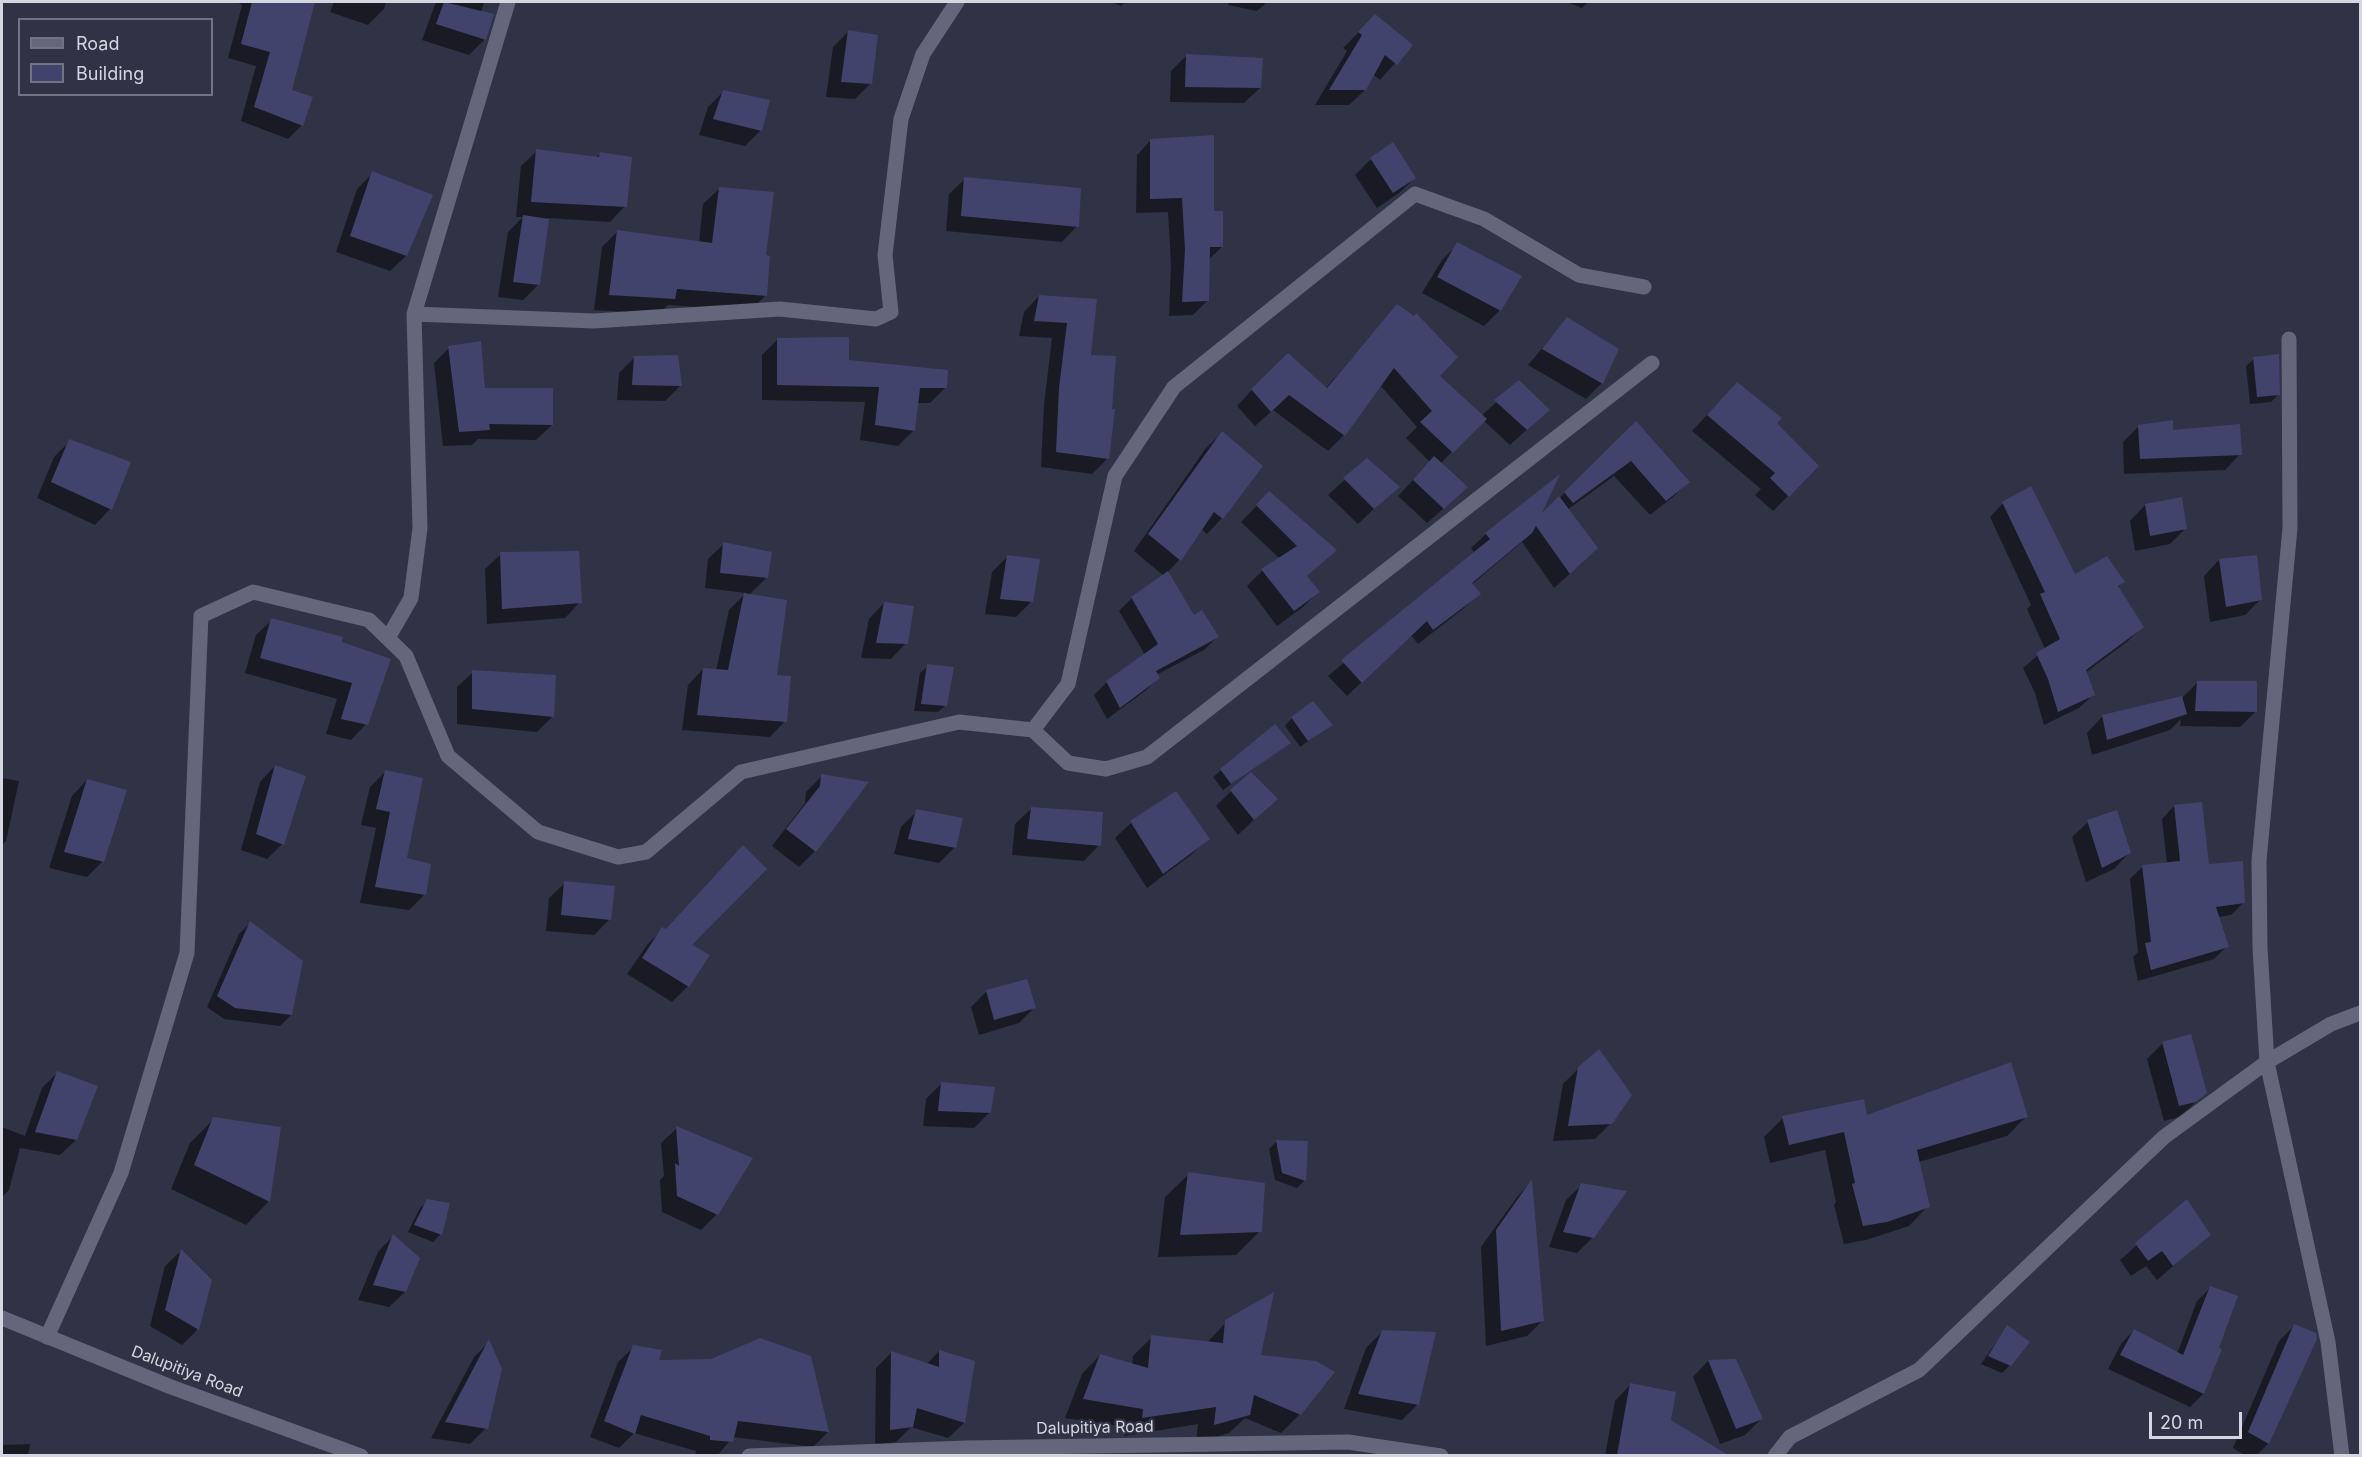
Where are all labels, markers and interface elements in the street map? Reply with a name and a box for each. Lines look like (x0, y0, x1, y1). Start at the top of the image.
legend (18, 18, 213, 96)
text: Road (76, 33, 119, 54)
text: Building (76, 63, 144, 84)
street label: Dalupitiya Road (129, 1342, 245, 1402)
scale bar (2152, 1400, 2245, 1438)
text: 20 m (2160, 1412, 2203, 1433)
street label: Dalupitiya Road (1036, 1417, 1154, 1439)

